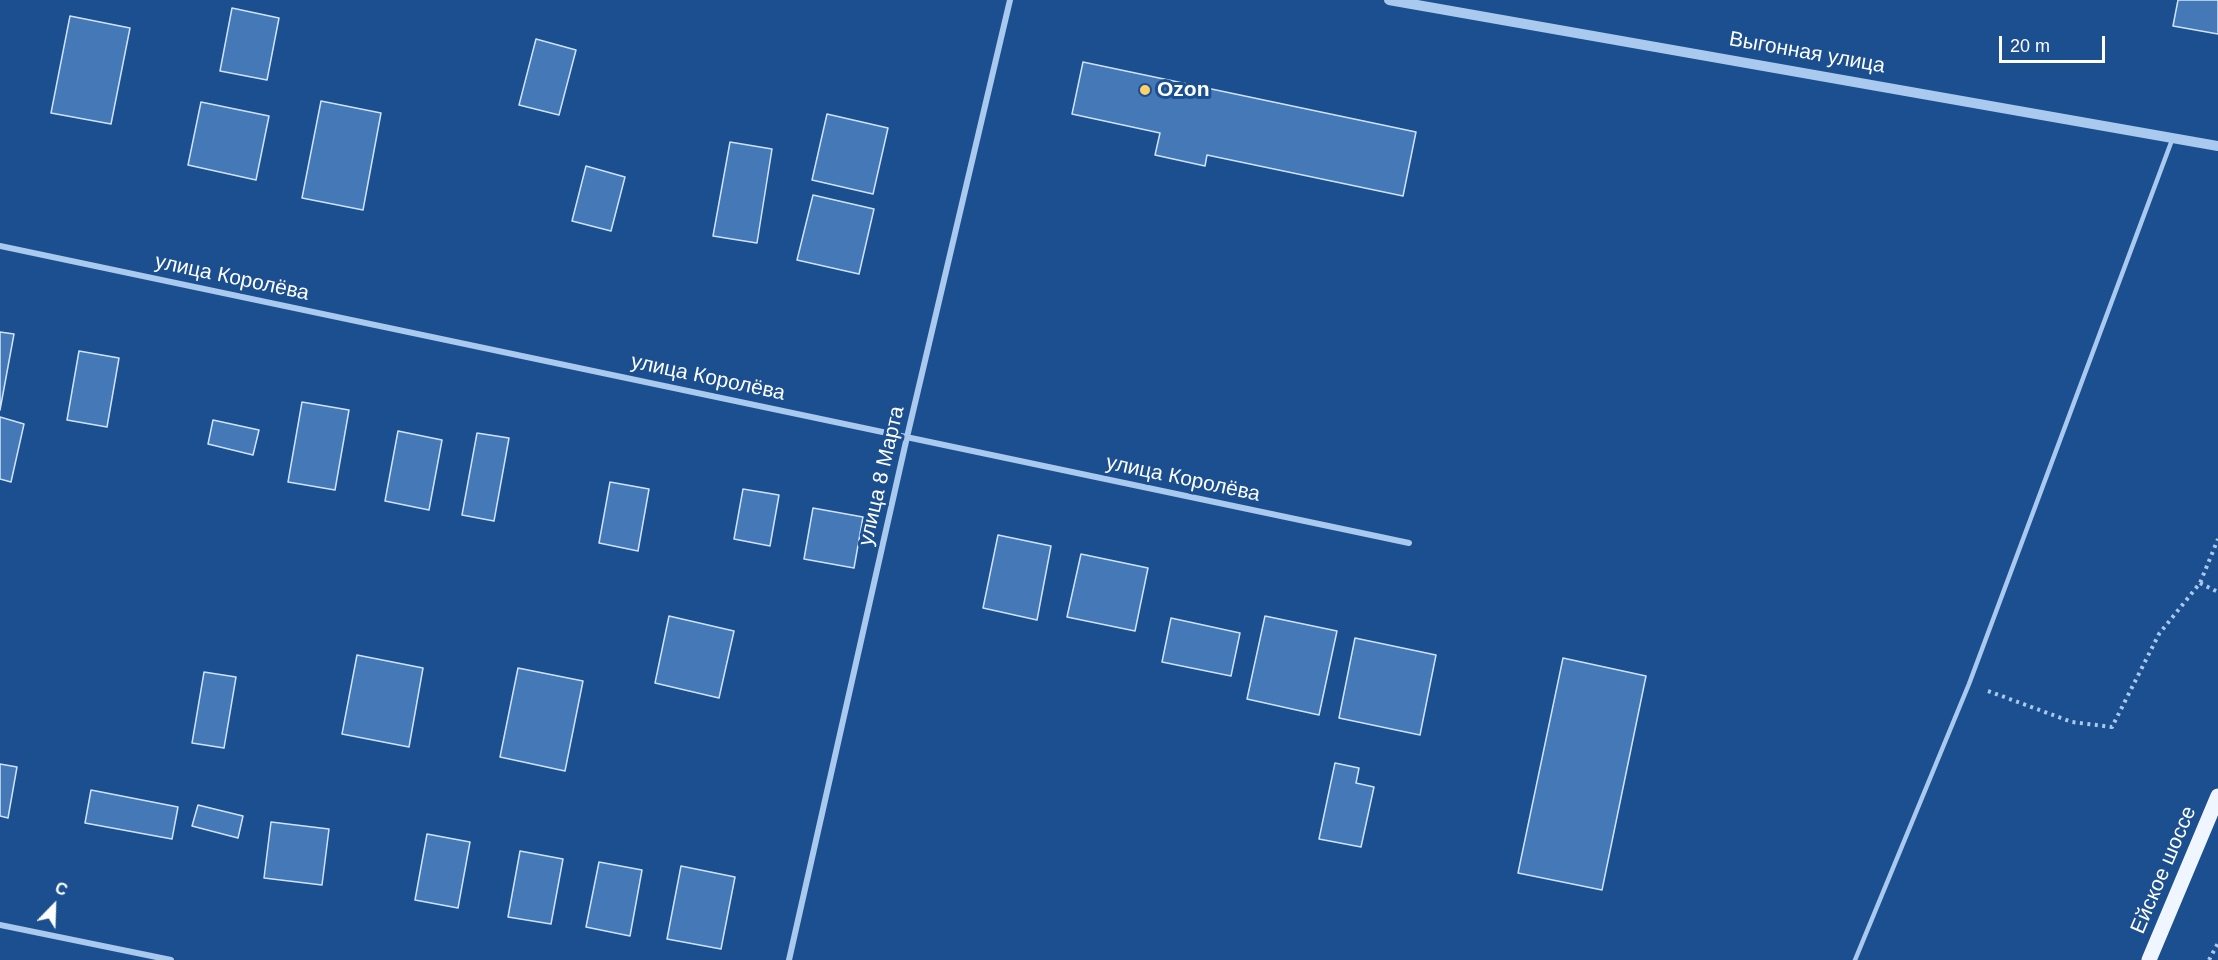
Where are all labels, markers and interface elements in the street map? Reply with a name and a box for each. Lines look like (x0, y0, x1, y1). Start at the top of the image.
scale bar (2002, 24, 2108, 62)
street label: Выгонная улица (1727, 27, 1887, 79)
text: 20 m (2010, 36, 2050, 56)
place label: Ozon (1157, 77, 1209, 103)
marker: Ozon (1138, 83, 1152, 97)
street label: улица Королёва (153, 249, 311, 307)
street label: улица Королёва (629, 349, 787, 407)
street label: улица 8 Марта (854, 404, 910, 548)
street label: улица Королёва (1104, 450, 1262, 508)
street label: Ейское шоссе (2126, 802, 2202, 938)
north arrow (24, 876, 84, 936)
text: С (53, 879, 70, 899)

